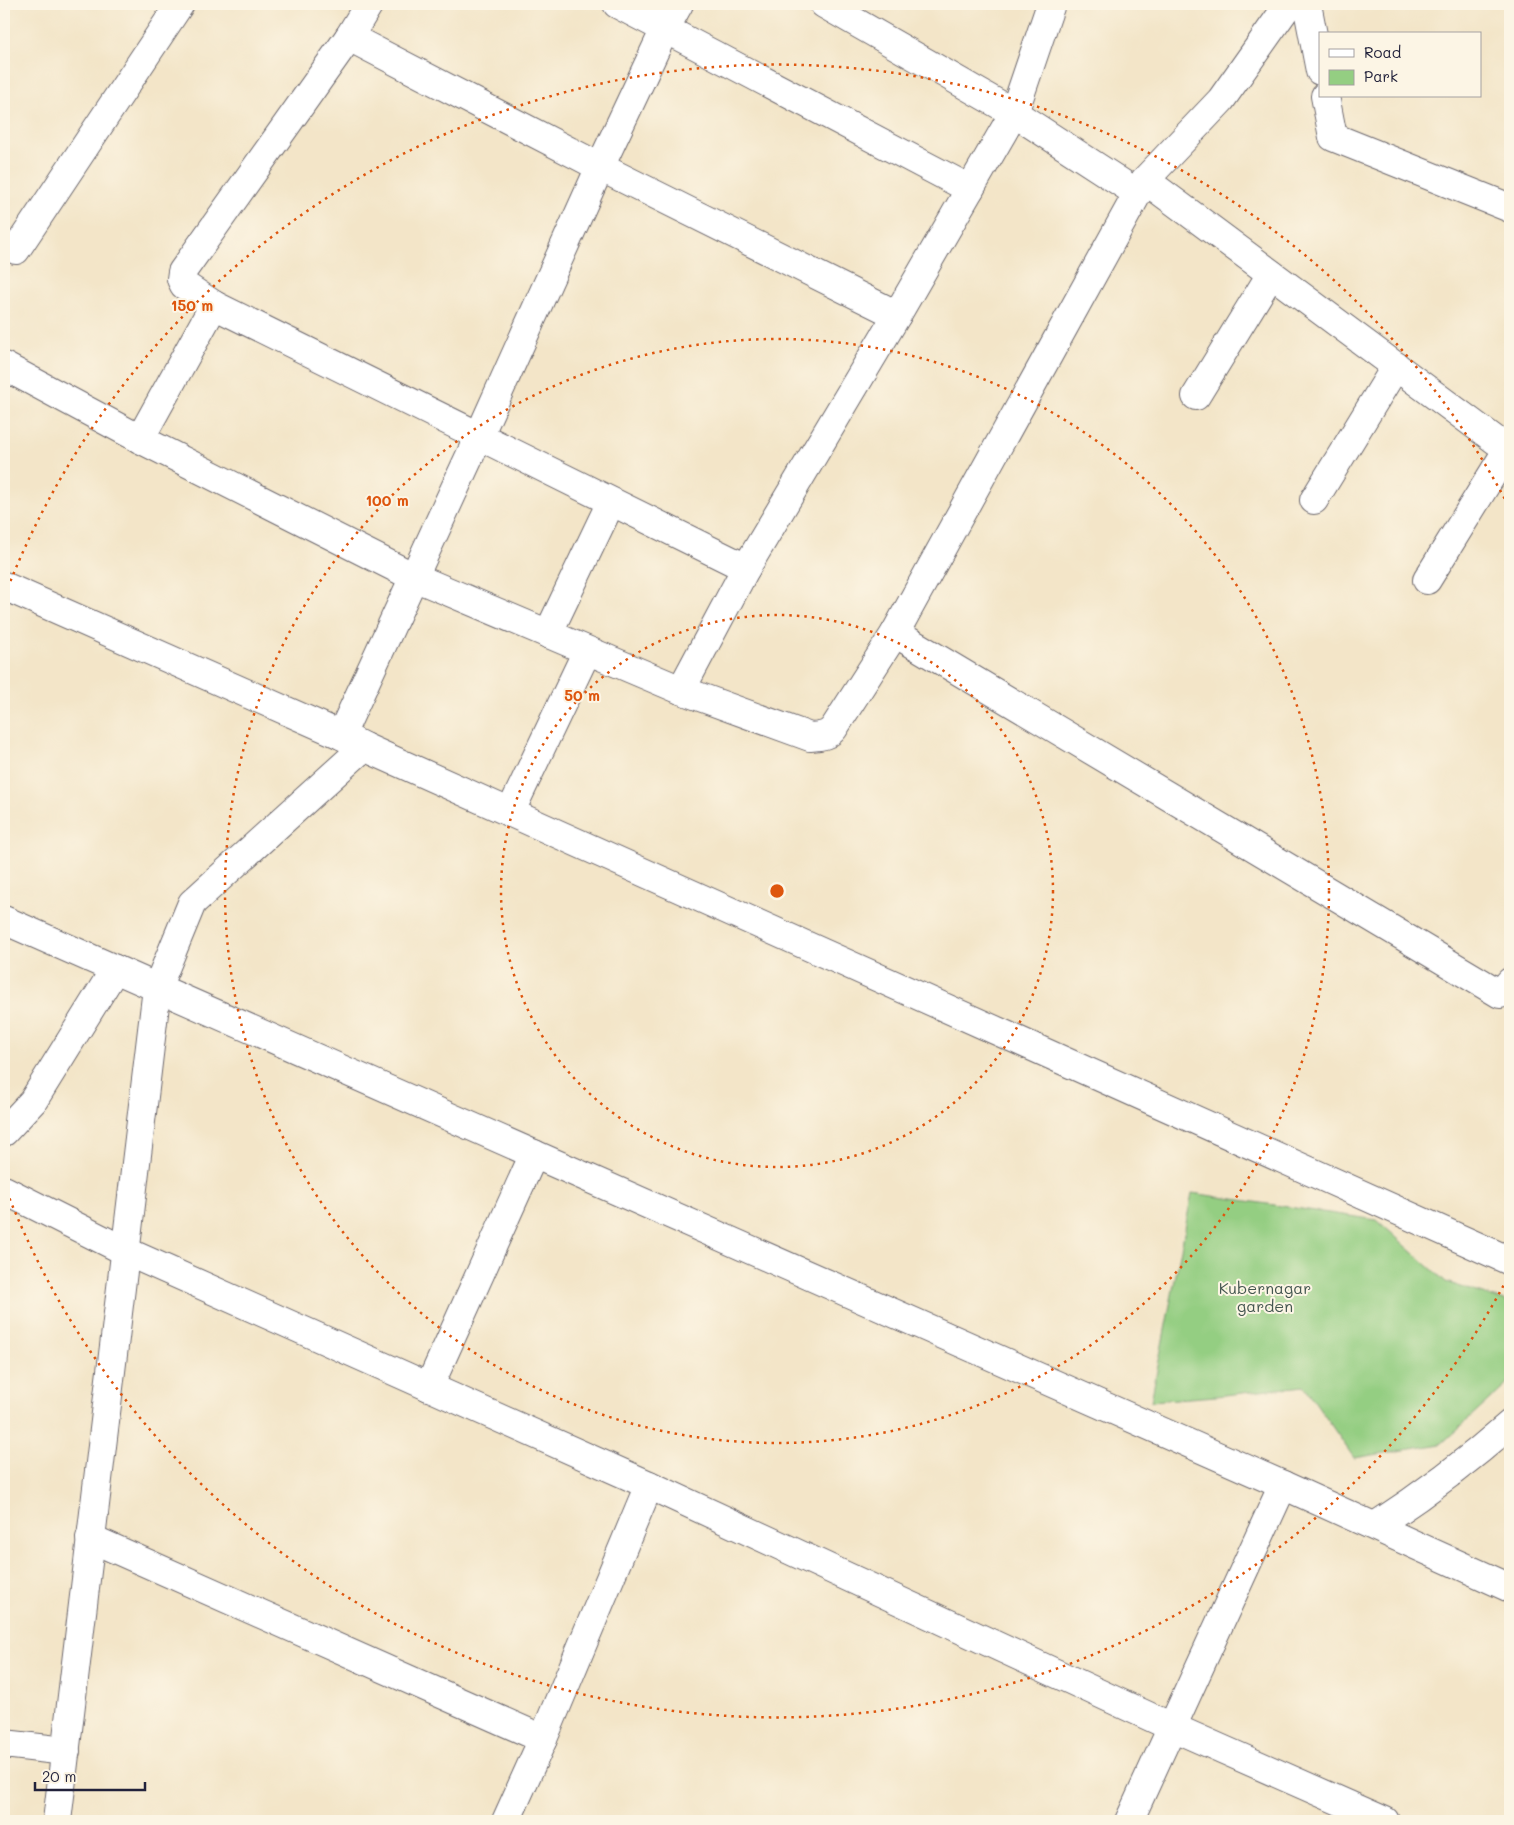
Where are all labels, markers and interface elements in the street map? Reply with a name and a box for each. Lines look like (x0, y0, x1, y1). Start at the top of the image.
legend (1319, 32, 1482, 98)
text: Road (1364, 42, 1401, 62)
text: Park (1364, 66, 1398, 86)
text: 150 m (171, 295, 213, 315)
text: 100 m (365, 490, 409, 510)
text: 50 m (564, 685, 600, 705)
centre of rings (768, 882, 786, 900)
park label: Kubernagar garden (1219, 1277, 1311, 1316)
scale bar (35, 1760, 145, 1792)
text: 20 m (42, 1766, 76, 1786)

